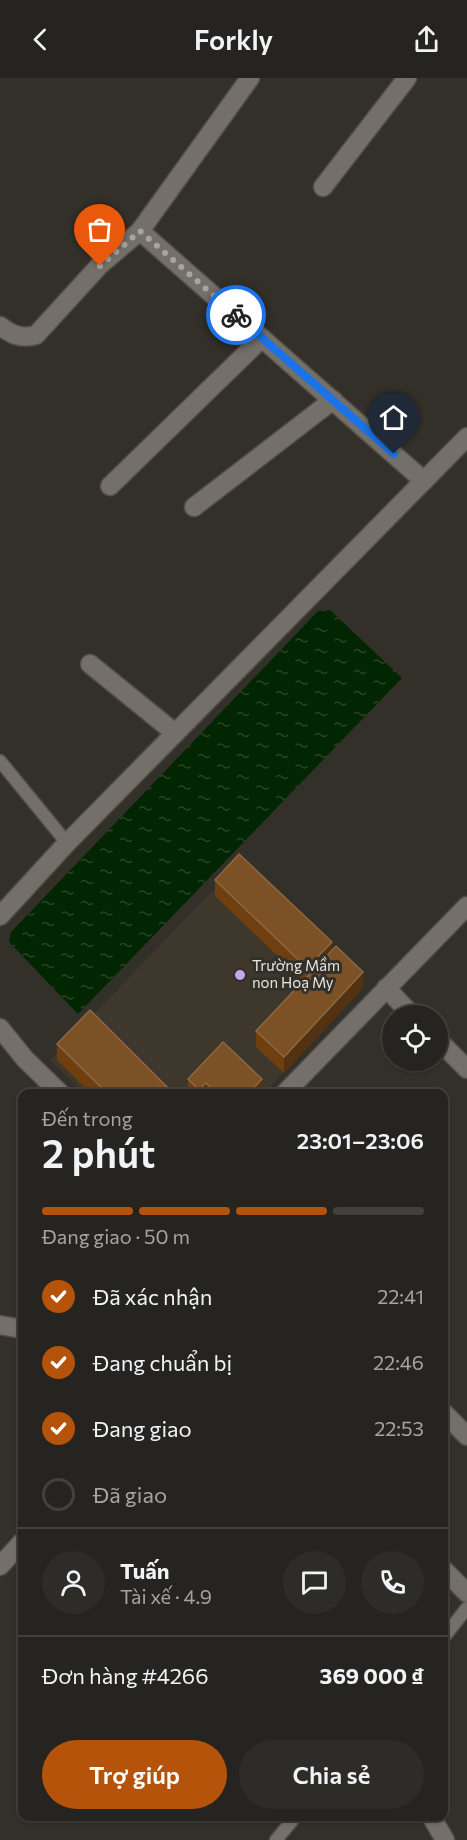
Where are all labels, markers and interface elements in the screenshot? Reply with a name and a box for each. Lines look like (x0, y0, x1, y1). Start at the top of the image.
icon: back (24, 23, 57, 56)
text: Forkly (194, 23, 273, 56)
icon: share (410, 23, 443, 56)
pin (74, 204, 125, 266)
icon: bag (83, 213, 116, 246)
courier (206, 285, 266, 345)
icon: bike (220, 299, 253, 332)
pin (368, 392, 419, 454)
icon: home (377, 401, 410, 434)
place label: Trường Mầm non Hoạ My (252, 956, 340, 991)
marker: Trường Mầm non Hoạ My (233, 968, 247, 982)
map controls (382, 1005, 448, 1071)
button: locate (382, 1005, 448, 1071)
text: Đến trong (42, 1106, 133, 1130)
text: 23:01–23:06 (297, 1127, 424, 1154)
text: 2 phút (42, 1128, 155, 1176)
text: Đang giao · 50 m (42, 1224, 190, 1248)
icon: check (42, 1280, 75, 1313)
text: Đã xác nhận (93, 1283, 212, 1310)
text: 22:41 (377, 1284, 424, 1308)
icon: check (42, 1346, 75, 1379)
text: Đang chuẩn bị (93, 1349, 232, 1376)
text: 22:46 (373, 1350, 424, 1374)
icon: check (42, 1412, 75, 1445)
text: Đang giao (93, 1415, 192, 1442)
text: 22:53 (374, 1416, 424, 1440)
text: Đã giao (93, 1481, 167, 1508)
button: person (42, 1551, 105, 1614)
button: chat (283, 1551, 346, 1614)
button: phone (361, 1551, 424, 1614)
text: Tuấn (120, 1557, 170, 1584)
text: Tài xế · 4.9 (120, 1584, 212, 1608)
text: Đơn hàng #4266 (42, 1662, 209, 1689)
text: 369 000 ₫ (320, 1662, 424, 1689)
button: Trợ giúp (42, 1740, 227, 1809)
button: Chia sẻ (239, 1740, 424, 1809)

